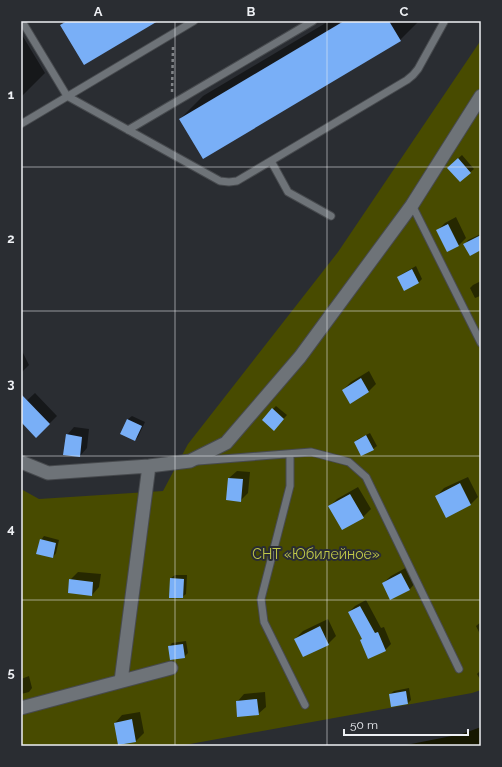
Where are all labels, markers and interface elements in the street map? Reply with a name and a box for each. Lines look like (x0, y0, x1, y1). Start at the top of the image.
text: A (94, 4, 103, 19)
text: B (247, 4, 256, 19)
text: C (400, 4, 409, 19)
text: 1 (8, 87, 15, 102)
text: 2 (7, 231, 15, 246)
text: 3 (7, 376, 15, 391)
text: 4 (7, 521, 15, 536)
park label: СНТ «Юбилейное» (252, 546, 380, 562)
text: 5 (7, 665, 15, 680)
scale bar (344, 711, 468, 737)
text: 50 m (350, 718, 378, 732)

